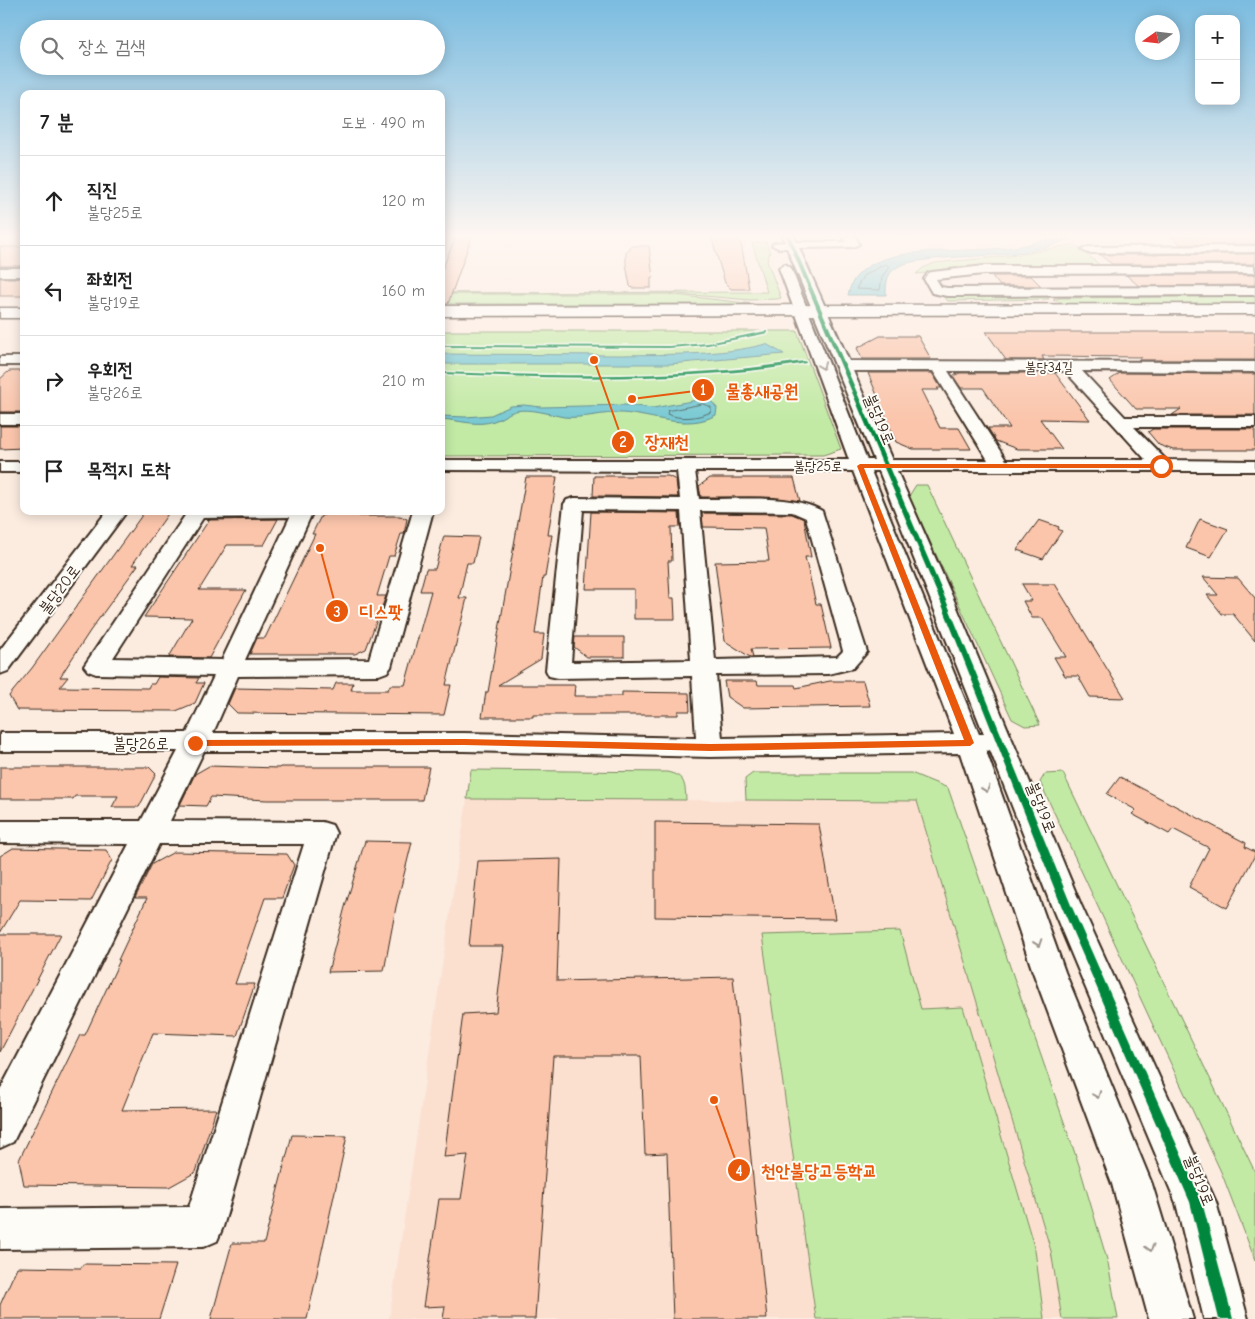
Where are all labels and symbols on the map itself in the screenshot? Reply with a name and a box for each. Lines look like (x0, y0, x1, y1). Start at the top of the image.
north arrow (1135, 15, 1180, 60)
street label: 불당34길 (1025, 359, 1074, 376)
one-way arrow (816, 361, 826, 370)
callout: 물총새공원 (691, 374, 808, 407)
text: 1 (700, 381, 706, 399)
text: 물총새공원 (726, 381, 798, 402)
street label: 불당19로 (860, 391, 898, 448)
callout: 장재천 (610, 426, 699, 459)
text: 장재천 (644, 432, 689, 453)
text: 2 (619, 433, 627, 451)
route start (1150, 455, 1173, 478)
street label: 불당25로 (794, 458, 842, 475)
street label: 불당20로 (36, 562, 84, 618)
callout: 디스팟 (324, 595, 413, 628)
text: 디스팟 (359, 602, 403, 623)
text: 3 (333, 603, 341, 621)
route end (184, 732, 207, 755)
street label: 불당26로 (113, 735, 169, 753)
street label: 불당19로 (1023, 779, 1059, 836)
one-way arrow (980, 785, 990, 793)
one-way arrow (1033, 938, 1043, 947)
one-way arrow (1090, 1090, 1101, 1099)
street label: 불당19로 (1181, 1152, 1217, 1209)
callout: 천안불당고등학교 (726, 1154, 887, 1187)
text: 천안불당고등학교 (761, 1161, 877, 1182)
text: 4 (735, 1162, 743, 1180)
one-way arrow (1145, 1243, 1155, 1252)

